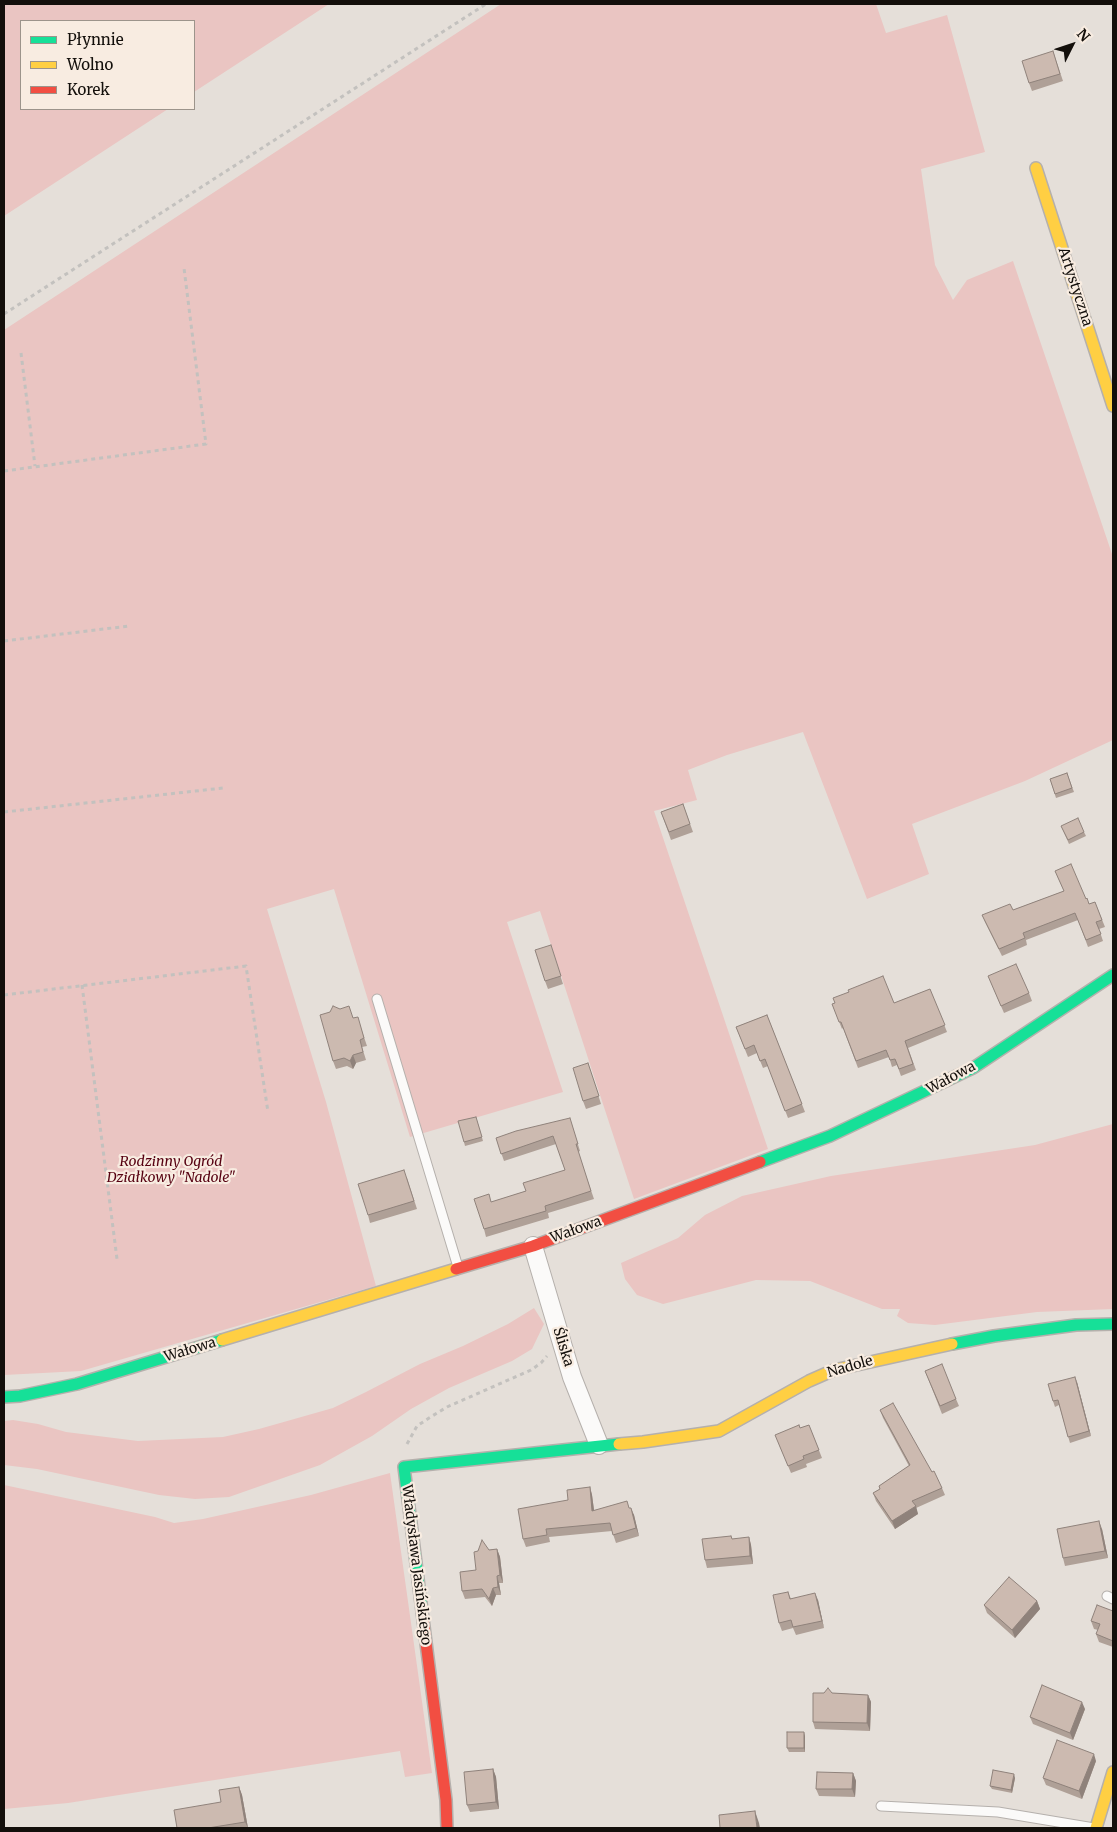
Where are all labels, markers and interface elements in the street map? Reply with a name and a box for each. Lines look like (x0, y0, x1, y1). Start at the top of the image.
legend (20, 20, 195, 110)
north arrow (1047, 20, 1097, 70)
text: N (1073, 25, 1094, 45)
text: Płynnie (67, 30, 123, 49)
text: Wolno (67, 55, 113, 74)
text: Korek (67, 80, 110, 99)
street label: Artystyczna (1054, 245, 1096, 329)
street label: Wałowa (924, 1058, 978, 1098)
park label: Rodzinny Ogród Działkowy "Nadole" (107, 1154, 235, 1186)
street label: Wałowa (548, 1213, 604, 1247)
street label: Śliska (549, 1325, 577, 1369)
street label: Wałowa (162, 1334, 218, 1366)
street label: Nadole (825, 1353, 875, 1381)
street label: Władysława Jasińskiego (398, 1484, 434, 1646)

